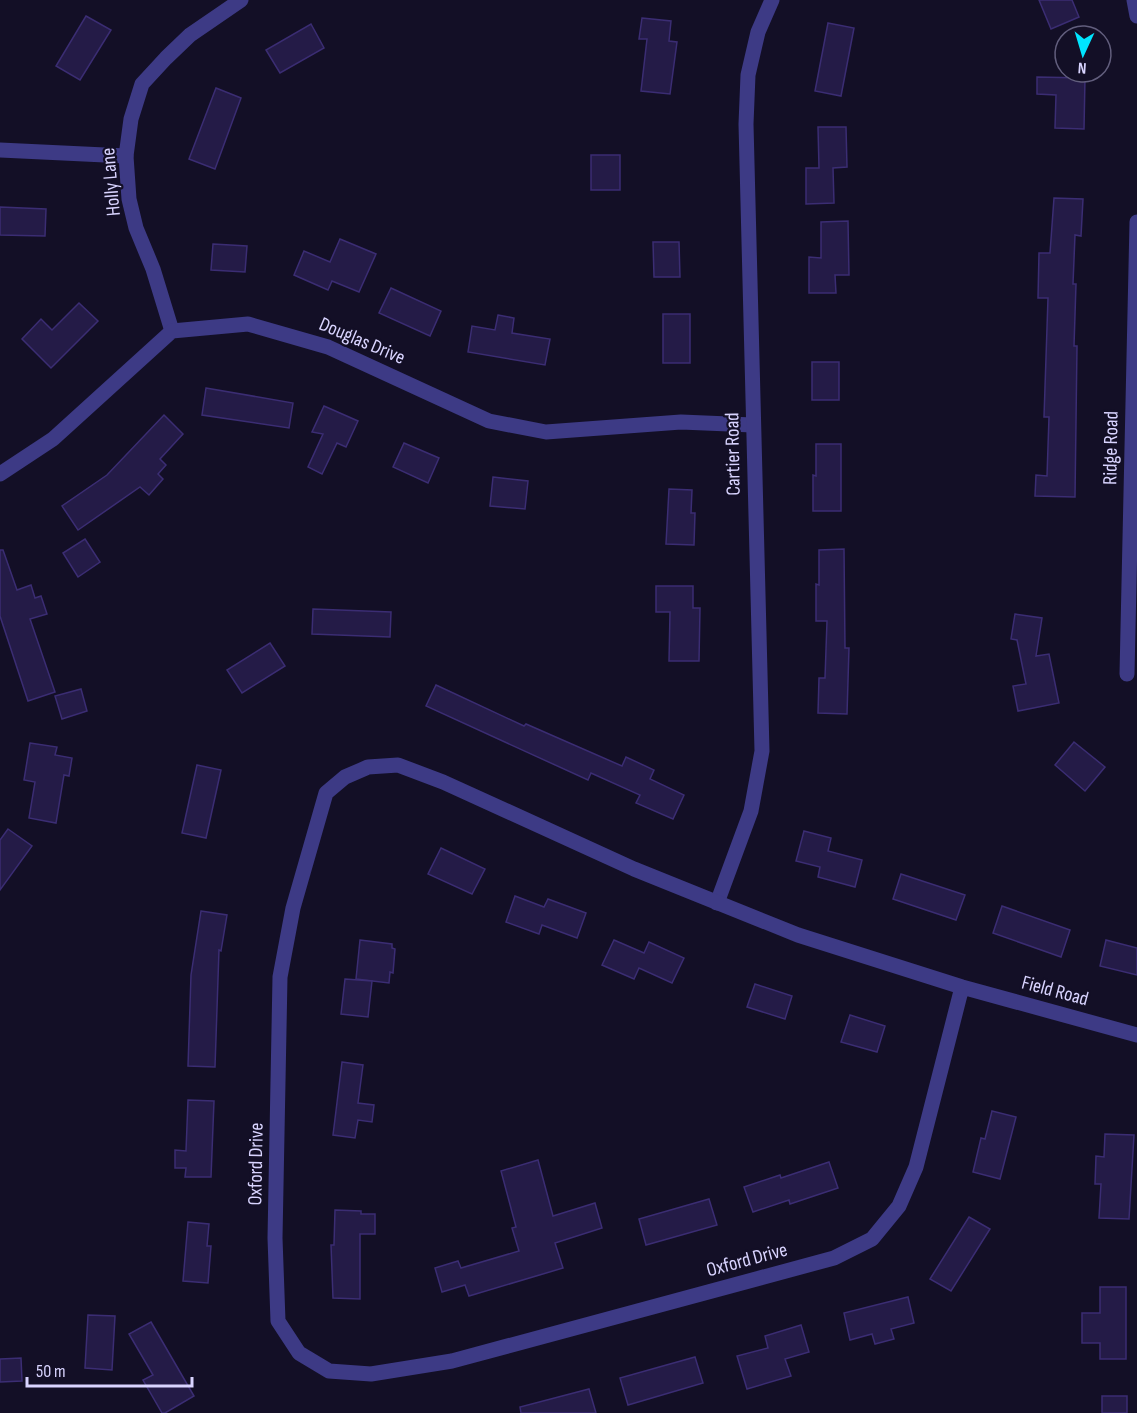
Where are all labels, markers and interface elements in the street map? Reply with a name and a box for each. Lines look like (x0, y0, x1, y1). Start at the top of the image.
north arrow (1053, 24, 1113, 84)
text: N (1077, 58, 1087, 77)
street label: Holly Lane (96, 147, 126, 217)
street label: Douglas Drive (315, 312, 409, 370)
street label: Ridge Road (1098, 411, 1124, 485)
street label: Cartier Road (720, 412, 746, 496)
street label: Field Road (1019, 971, 1091, 1011)
street label: Oxford Drive (243, 1122, 269, 1206)
street label: Oxford Drive (704, 1238, 790, 1282)
scale bar (27, 1350, 192, 1388)
text: 50 m (36, 1361, 66, 1382)

